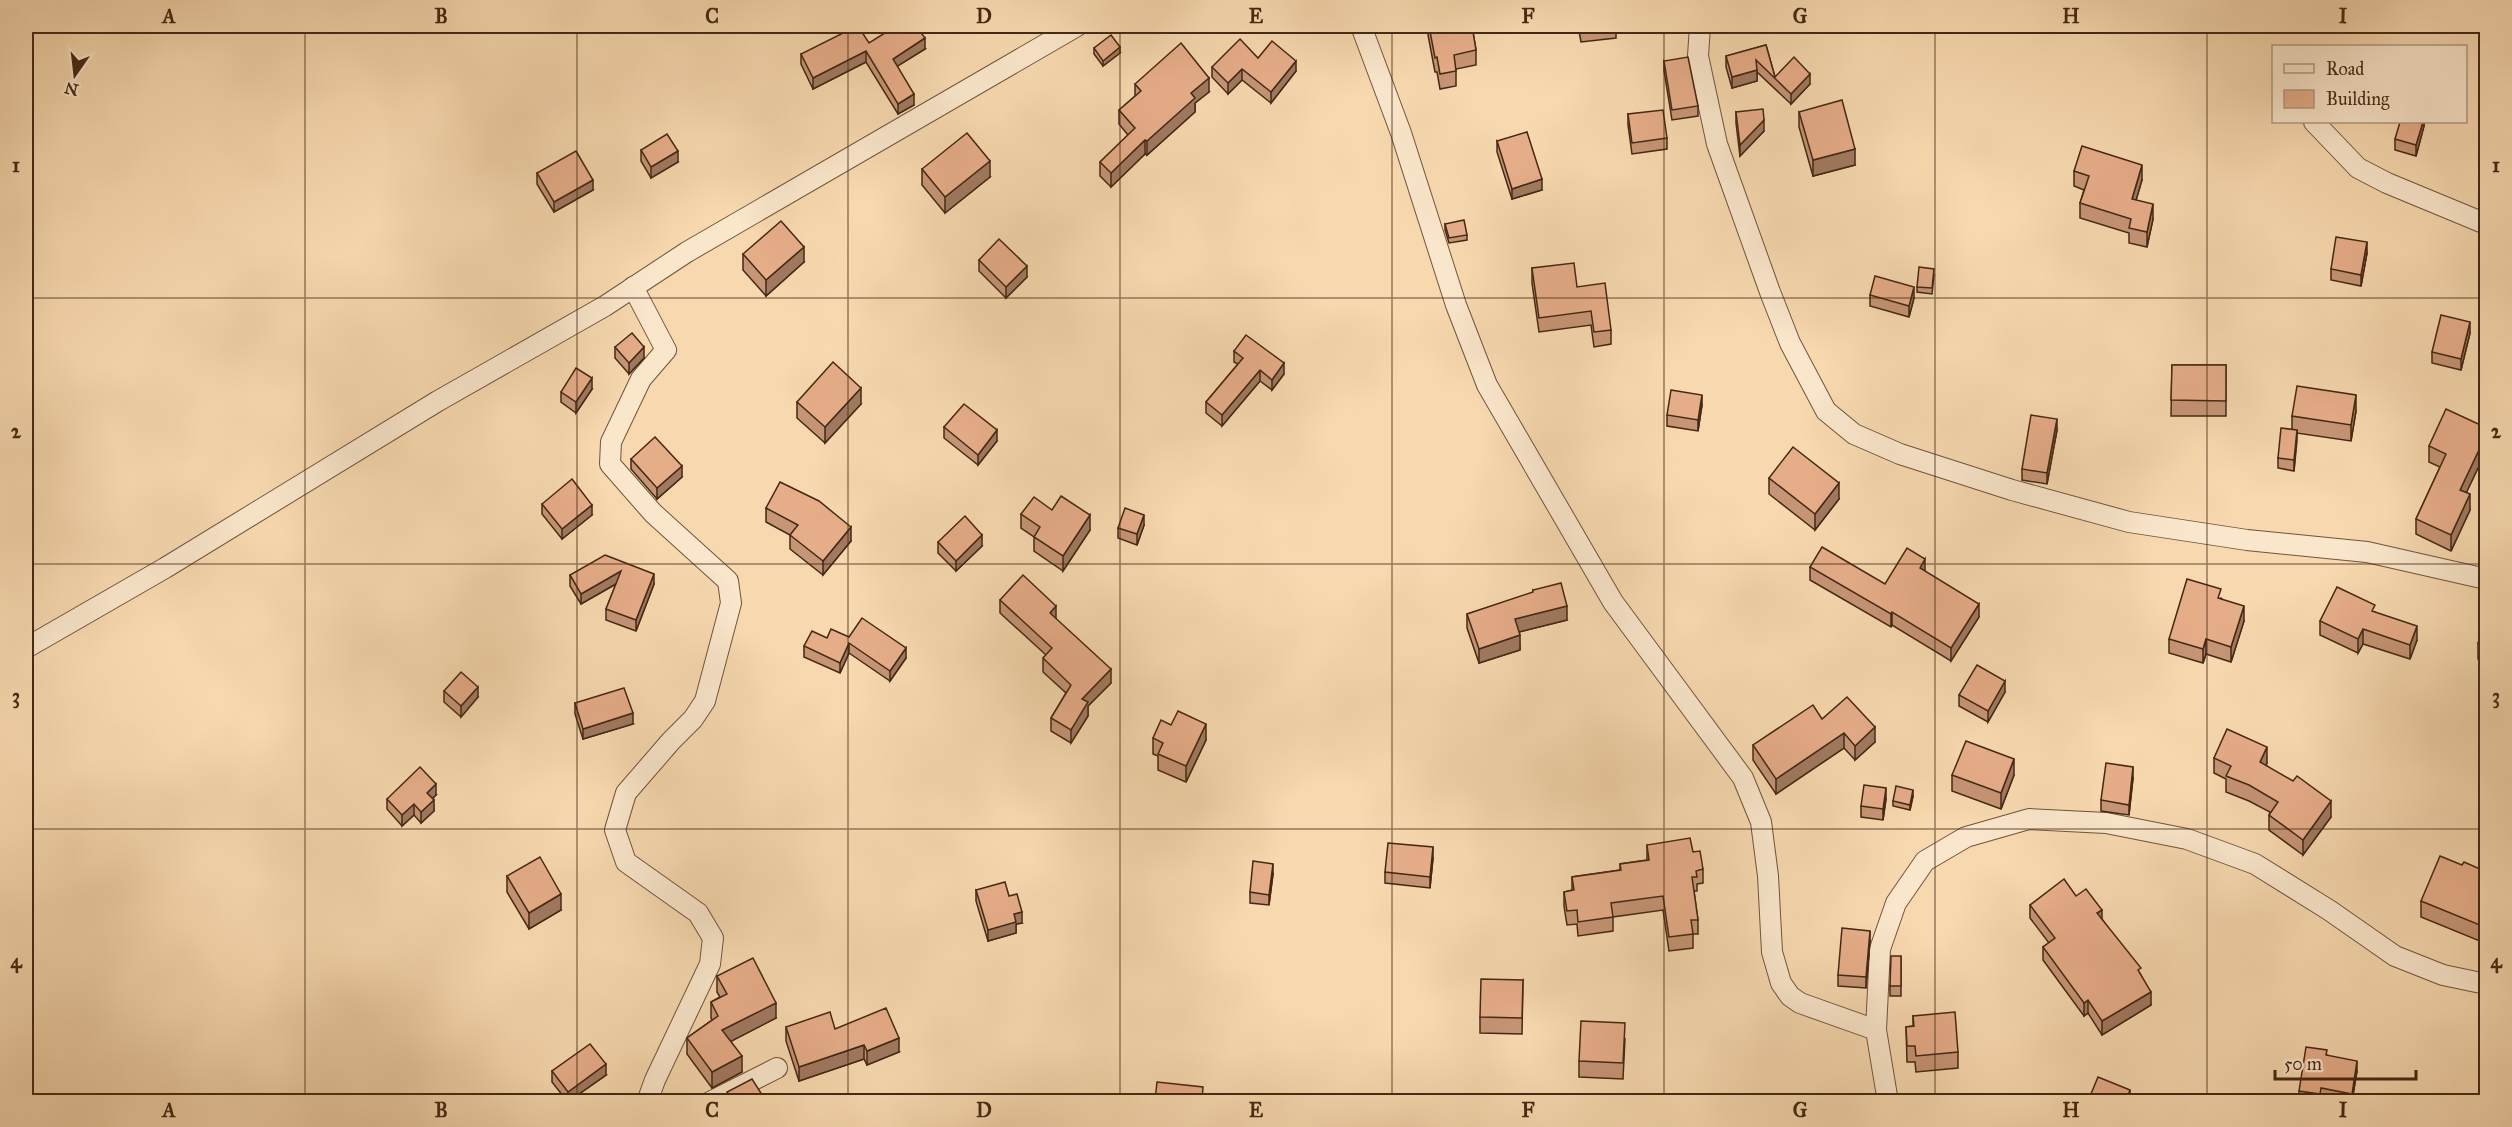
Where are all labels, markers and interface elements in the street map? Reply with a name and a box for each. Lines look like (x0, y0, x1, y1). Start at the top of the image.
text: A (160, 4, 176, 28)
text: B (434, 4, 448, 28)
text: C (705, 4, 719, 28)
text: D (976, 4, 992, 28)
text: E (1249, 4, 1264, 28)
text: F (1521, 4, 1535, 28)
text: G (1793, 4, 1808, 28)
text: H (2062, 4, 2080, 28)
text: I (2339, 4, 2348, 28)
north arrow (45, 45, 105, 105)
legend (2272, 45, 2467, 123)
text: Road (2326, 58, 2364, 80)
text: N (62, 78, 80, 100)
text: Building (2326, 88, 2390, 111)
text: 1 (12, 153, 20, 177)
text: 1 (2492, 153, 2500, 177)
text: 2 (11, 419, 22, 443)
text: 2 (2491, 419, 2502, 443)
text: 3 (12, 684, 20, 709)
text: 3 (2492, 684, 2500, 709)
text: 4 (10, 949, 22, 974)
text: 4 (2490, 949, 2502, 974)
scale bar (2275, 1043, 2416, 1081)
text: 50 m (2284, 1053, 2322, 1075)
text: A (160, 1098, 176, 1122)
text: B (434, 1098, 448, 1122)
text: C (705, 1098, 719, 1122)
text: D (976, 1098, 992, 1122)
text: E (1249, 1098, 1264, 1122)
text: F (1521, 1098, 1535, 1122)
text: G (1793, 1098, 1808, 1122)
text: H (2062, 1098, 2080, 1122)
text: I (2339, 1098, 2348, 1122)

